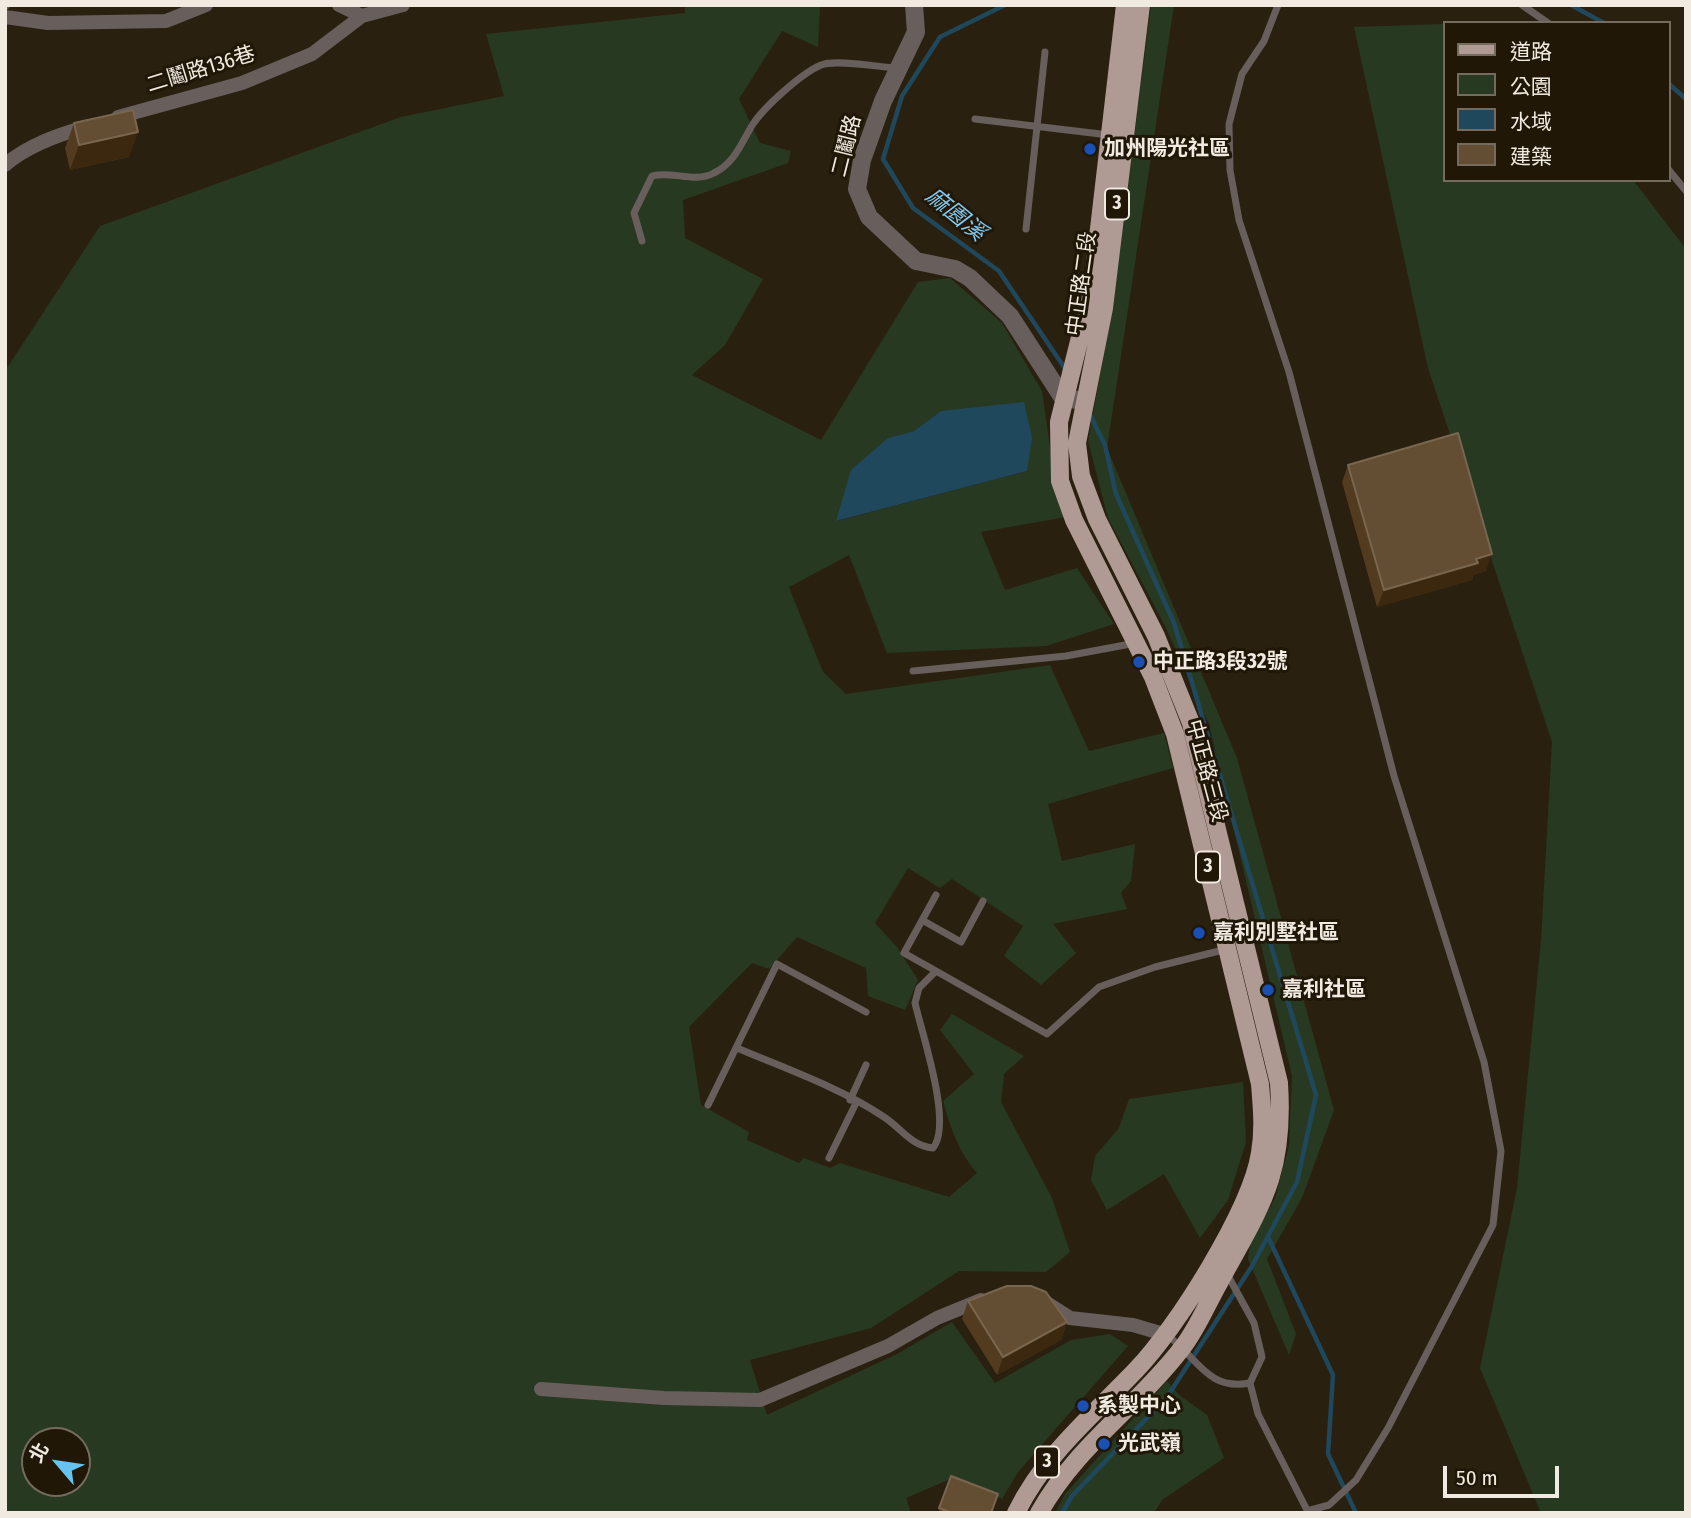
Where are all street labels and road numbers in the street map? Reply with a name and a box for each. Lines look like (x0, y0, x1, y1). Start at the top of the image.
street label: 二鬮路136巷 (144, 42, 258, 98)
street label: 二鬮路 (827, 112, 867, 180)
road number: 3 (1105, 188, 1129, 220)
street label: 中正路二段 (1062, 230, 1102, 338)
street label: 中正路三段 (1180, 717, 1232, 825)
road number: 3 (1196, 852, 1220, 882)
road number: 3 (1035, 1446, 1059, 1478)

